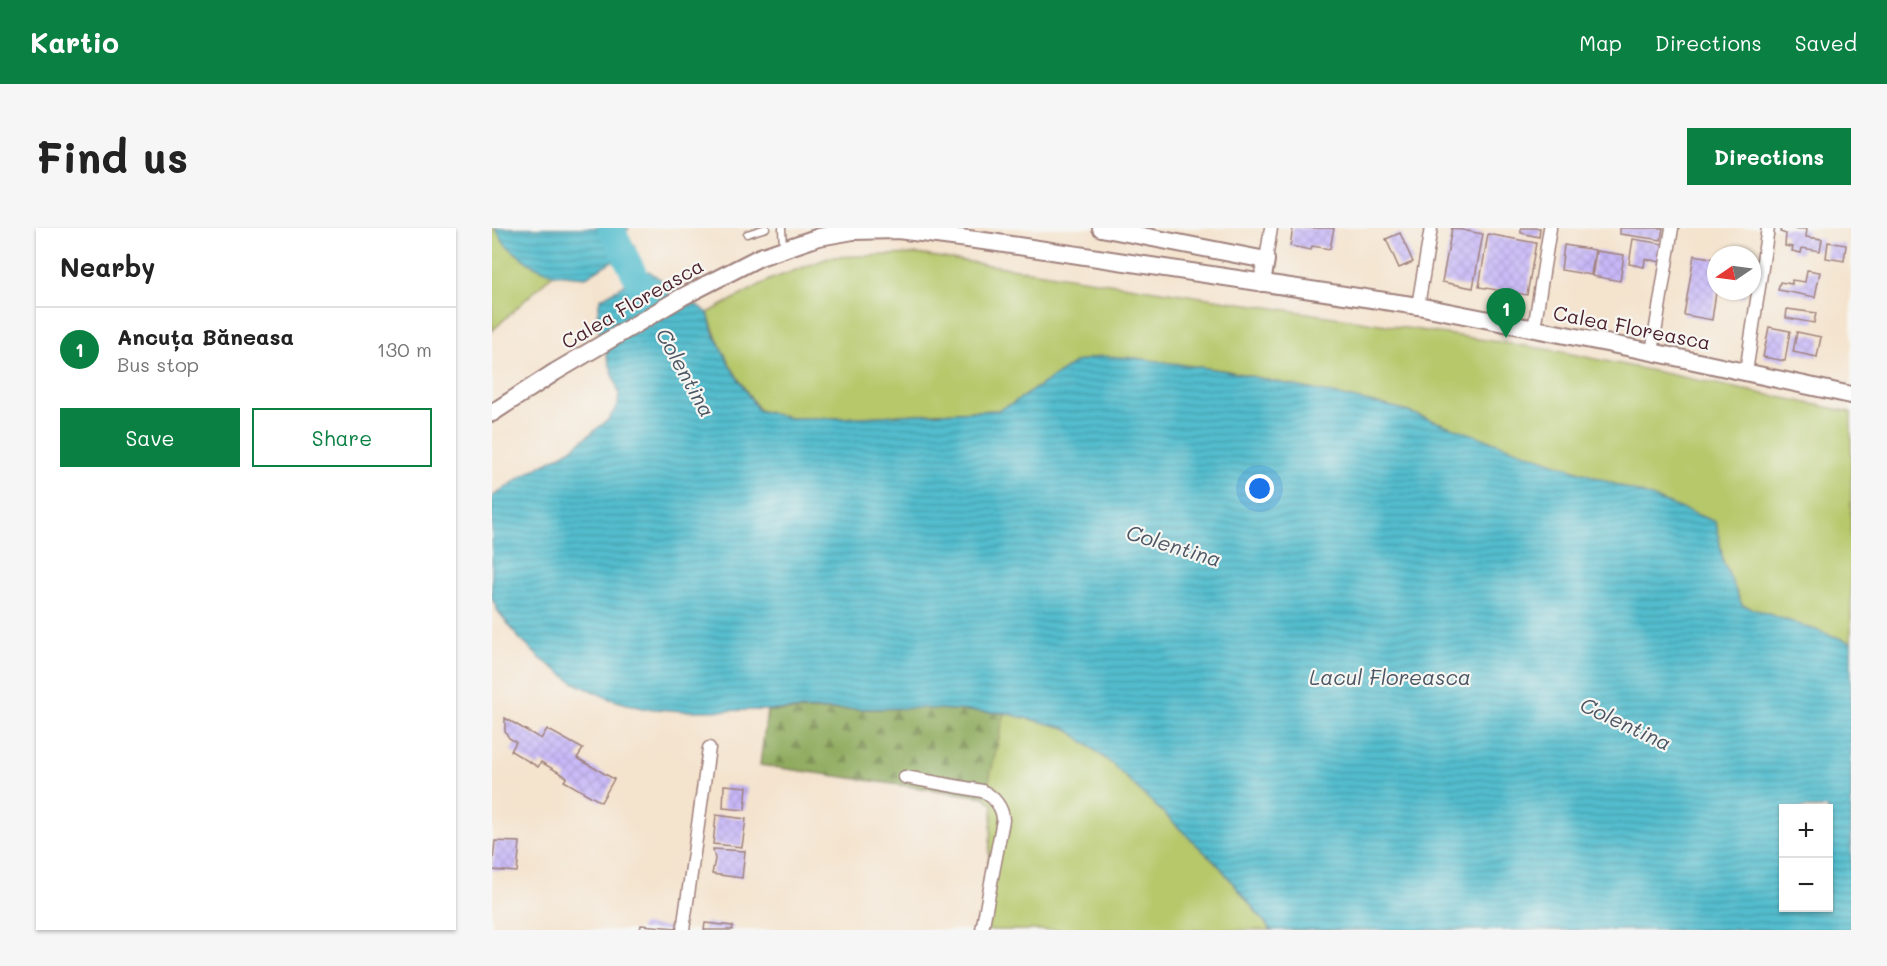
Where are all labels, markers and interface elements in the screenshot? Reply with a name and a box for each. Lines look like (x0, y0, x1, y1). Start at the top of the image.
text: Kartio (30, 24, 119, 60)
text: Map (1579, 29, 1622, 56)
text: Directions (1655, 29, 1762, 56)
text: Saved (1795, 29, 1857, 56)
button: Directions (1687, 128, 1851, 185)
text: Find us (36, 129, 188, 184)
north arrow (1707, 246, 1761, 300)
text: Nearby (60, 250, 155, 284)
street label: Calea Floreasca (556, 252, 708, 354)
pin: 1 (1486, 288, 1526, 338)
street label: Calea Floreasca (1551, 299, 1713, 355)
text: Ancuța Băneasa (117, 322, 294, 351)
water label: Colentina (651, 323, 721, 421)
text: 1 (75, 336, 84, 362)
text: 130 m (377, 336, 432, 362)
text: Bus stop (117, 351, 199, 377)
button: Save (60, 408, 240, 467)
button: Share (252, 408, 432, 467)
your location (1245, 474, 1274, 503)
water label: Colentina (1123, 518, 1225, 572)
water label: Lacul Floreasca (1309, 663, 1471, 690)
water label: Colentina (1576, 690, 1676, 756)
map controls (1779, 804, 1833, 912)
button: + (1779, 804, 1833, 858)
button: − (1779, 858, 1833, 912)

